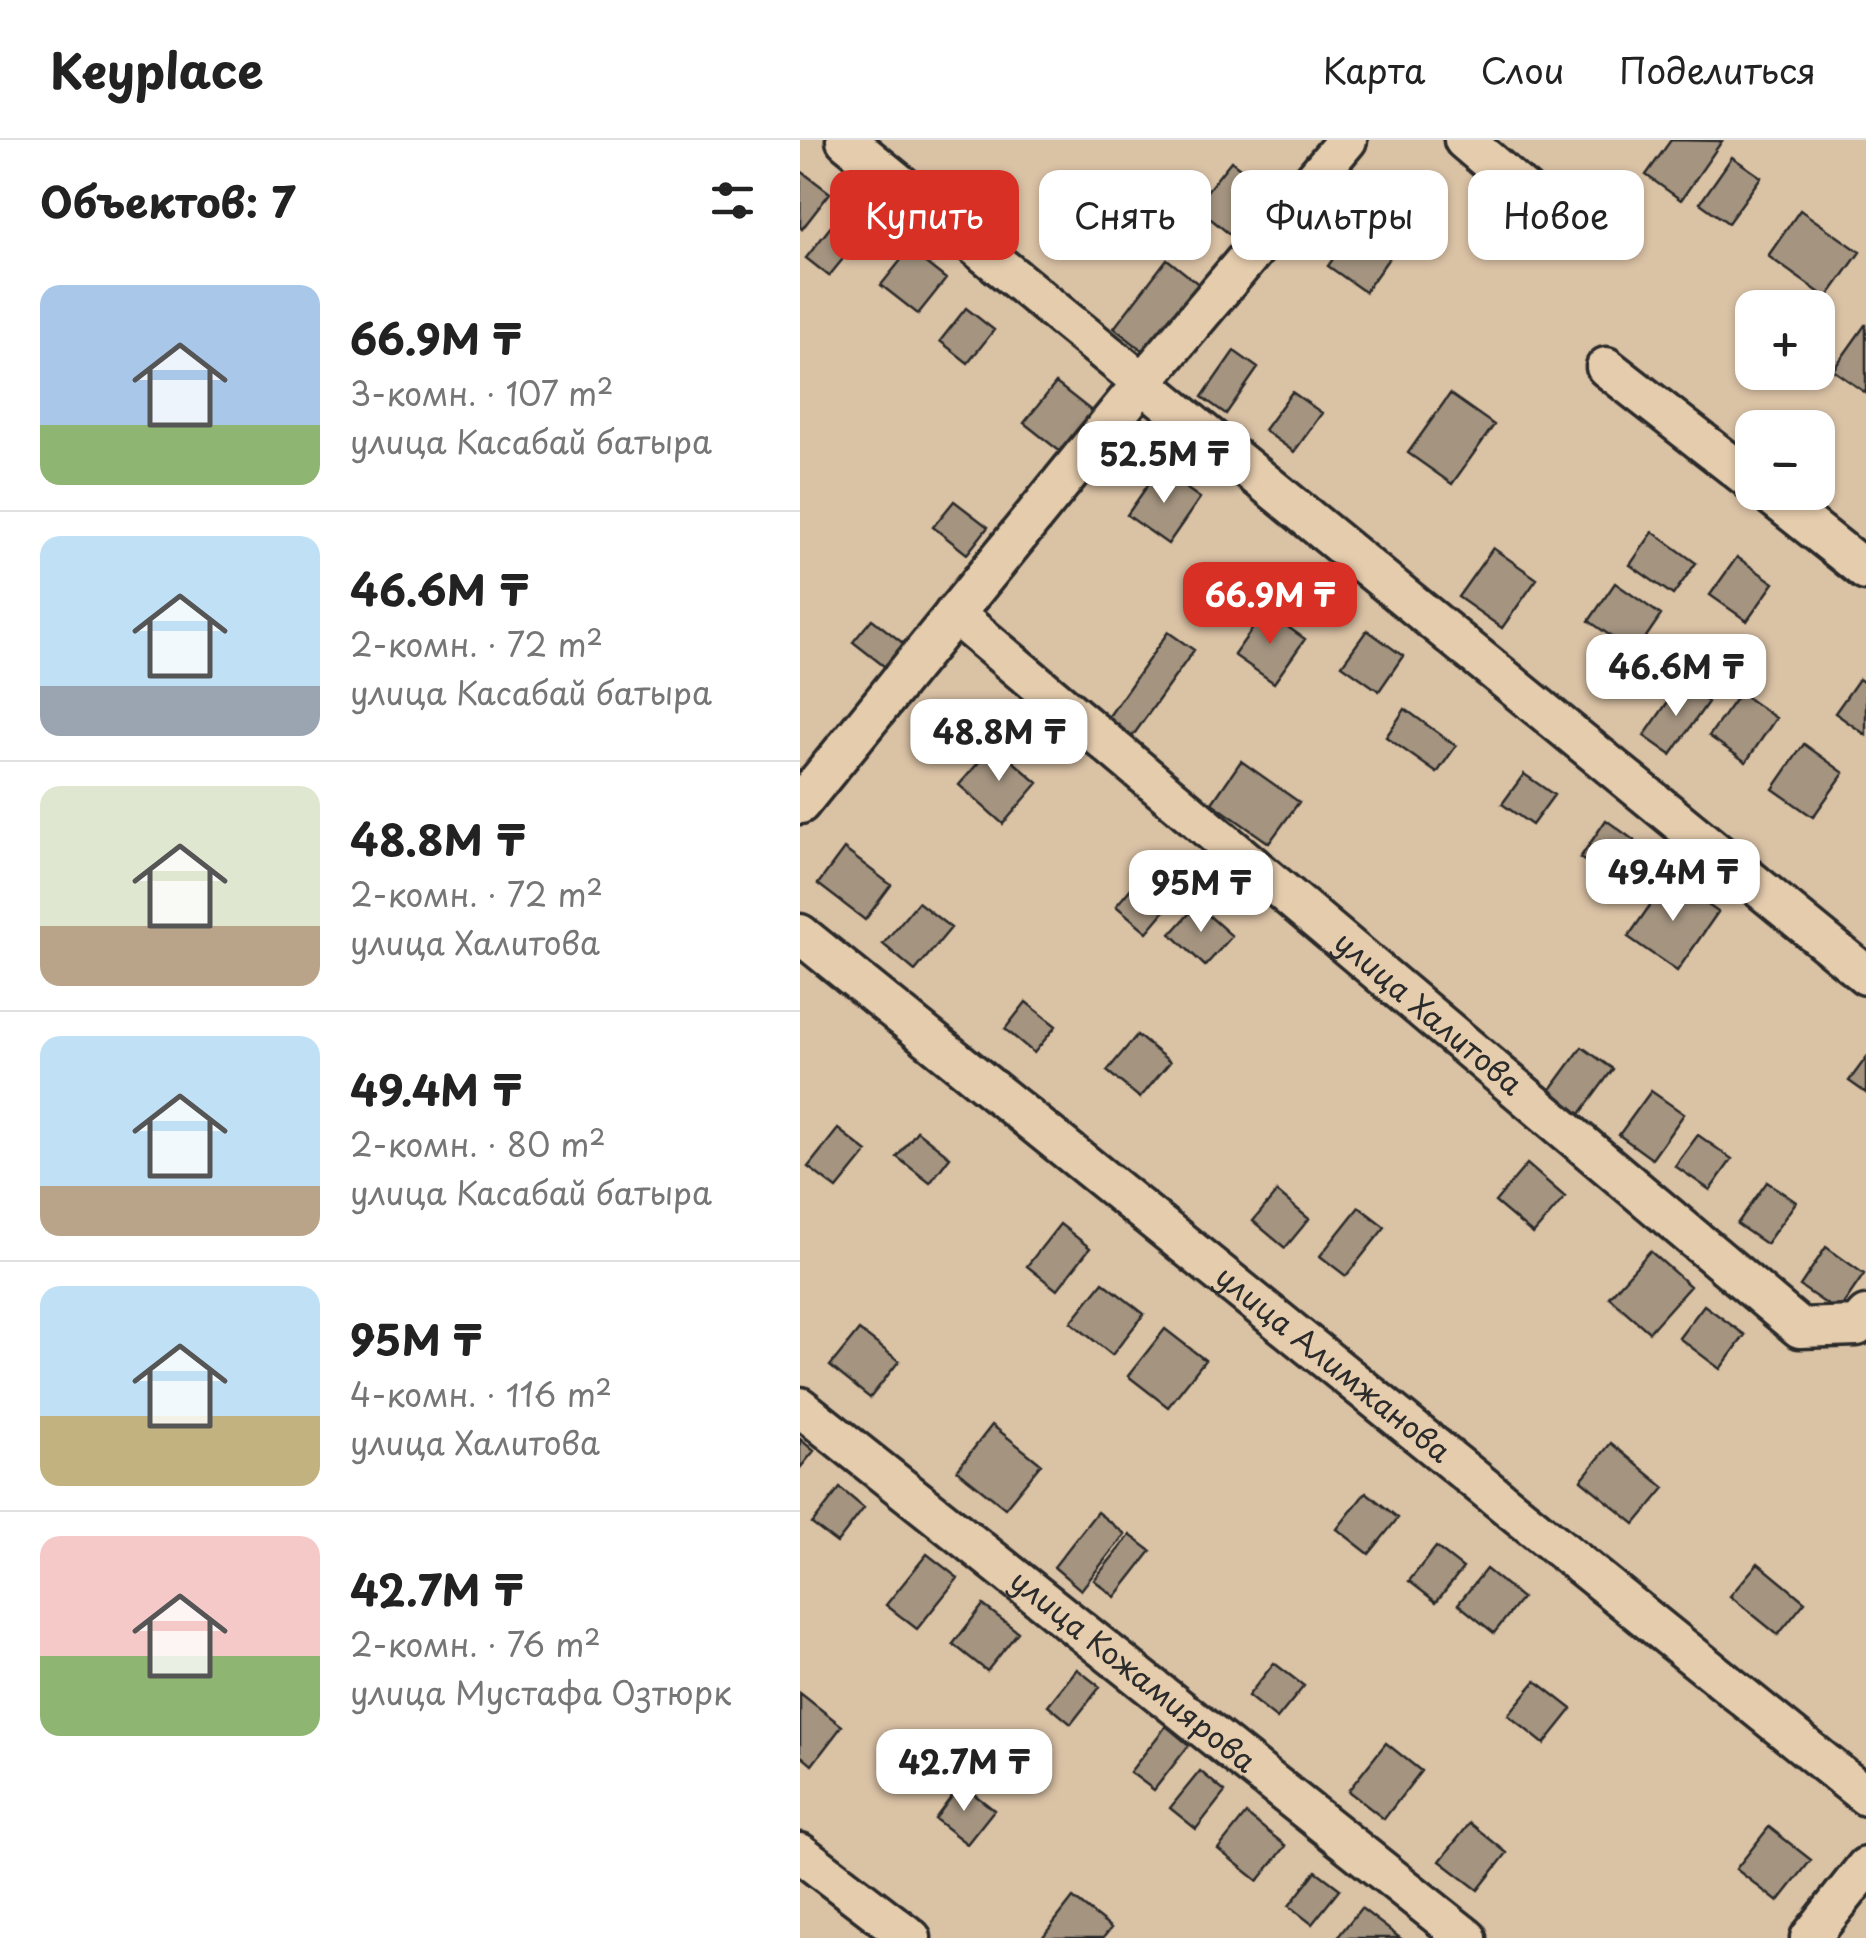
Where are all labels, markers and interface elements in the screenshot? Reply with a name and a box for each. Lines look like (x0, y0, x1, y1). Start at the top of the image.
text: Keyplace (50, 33, 264, 105)
text: Карта (1323, 43, 1425, 96)
text: Слои (1480, 43, 1564, 96)
text: Поделиться (1619, 43, 1816, 96)
text: Объектов: 7 (40, 169, 296, 232)
chip: Купить (830, 170, 1019, 260)
chip: Снять (1039, 170, 1211, 260)
chip: Фильтры (1231, 170, 1448, 260)
chip: Новое (1468, 170, 1644, 260)
icon: filters (705, 173, 760, 228)
map controls (1735, 290, 1835, 510)
button: + (1735, 290, 1835, 390)
text: 66.9M ₸ (350, 306, 521, 369)
icon: home (120, 325, 240, 445)
text: 3-комн. · 107 m² (350, 369, 613, 417)
button: − (1735, 410, 1835, 510)
text: улица Касабай батыра (350, 417, 712, 465)
pin: 52.5M ₸ (1072, 421, 1256, 506)
text: 52.5M ₸ (1099, 429, 1229, 477)
text: 46.6M ₸ (350, 557, 528, 620)
pin: 66.9M ₸ (1178, 562, 1362, 647)
text: 66.9M ₸ (1205, 570, 1335, 618)
icon: home (120, 576, 240, 696)
text: 2-комн. · 72 m² (350, 620, 603, 668)
pin: 46.6M ₸ (1584, 634, 1768, 719)
text: 46.6M ₸ (1608, 642, 1744, 690)
text: улица Касабай батыра (350, 668, 712, 716)
pin: 48.8M ₸ (907, 699, 1091, 784)
text: 48.8M ₸ (932, 707, 1066, 755)
text: 48.8M ₸ (350, 807, 525, 870)
icon: home (120, 826, 240, 946)
pin: 49.4M ₸ (1581, 839, 1765, 924)
text: 49.4M ₸ (1608, 847, 1738, 895)
pin: 95M ₸ (1131, 850, 1271, 935)
text: 95M ₸ (1151, 858, 1251, 906)
text: 2-комн. · 72 m² (350, 870, 603, 918)
text: улица Халитова (350, 918, 600, 966)
street label: улица Халитова (1325, 919, 1534, 1105)
text: 49.4M ₸ (350, 1057, 521, 1120)
icon: home (120, 1076, 240, 1196)
text: 2-комн. · 80 m² (350, 1120, 606, 1168)
text: улица Касабай батыра (350, 1168, 712, 1216)
street label: улица Алимжанова (1207, 1254, 1462, 1472)
text: 95M ₸ (350, 1307, 481, 1370)
icon: home (120, 1326, 240, 1446)
text: 4-комн. · 116 m² (350, 1370, 612, 1418)
text: улица Халитова (350, 1418, 600, 1466)
text: 42.7M ₸ (350, 1557, 523, 1620)
street label: улица Кожамиярова (1001, 1558, 1267, 1782)
icon: home (120, 1576, 240, 1696)
text: 2-комн. · 76 m² (350, 1620, 601, 1668)
text: улица Мустафа Озтюрк (350, 1668, 731, 1716)
pin: 42.7M ₸ (872, 1729, 1056, 1814)
text: 42.7M ₸ (898, 1737, 1030, 1785)

